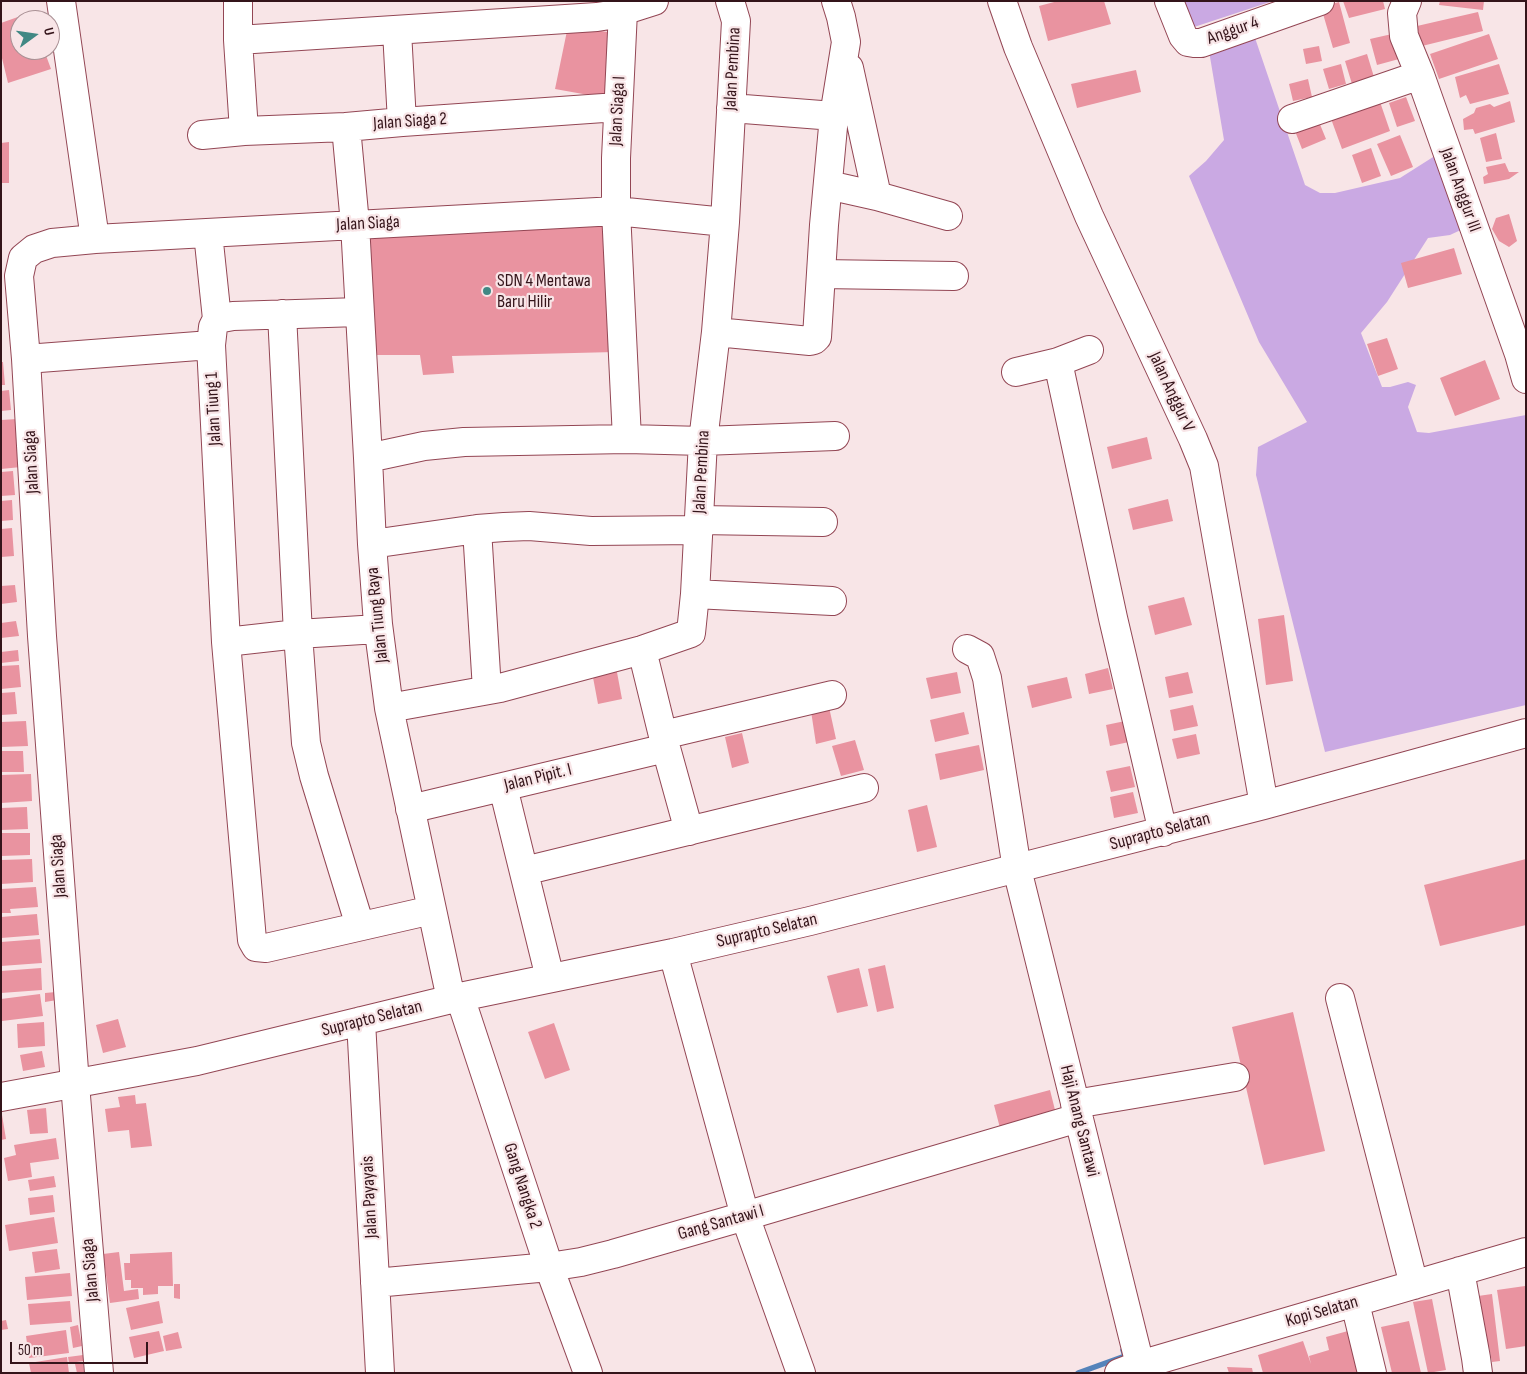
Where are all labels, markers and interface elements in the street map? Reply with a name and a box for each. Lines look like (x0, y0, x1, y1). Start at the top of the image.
north arrow (10, 10, 60, 60)
street label: Anggur 4 (1204, 12, 1262, 50)
text: U (40, 26, 58, 37)
street label: Jalan Pembina (720, 27, 746, 111)
street label: Jalan Siaga I (605, 76, 631, 146)
street label: Jalan Siaga 2 (373, 109, 447, 135)
street label: Jalan Anggur III (1435, 145, 1485, 235)
street label: Jalan Siaga (336, 212, 400, 236)
place label: SDN 4 Mentawa Baru Hilir (497, 270, 591, 312)
marker: SDN 4 Mentawa Baru Hilir (481, 285, 493, 297)
street label: Jalan Anggur V (1143, 349, 1199, 435)
street label: Jalan Tiung 1 (201, 372, 227, 446)
street label: Jalan Siaga (20, 430, 44, 494)
street label: Jalan Pembina (689, 430, 715, 514)
street label: Jalan Tiung Raya (362, 566, 394, 664)
street label: Jalan Pipit. I (502, 759, 574, 797)
street label: Suprapto Selatan (1108, 808, 1212, 856)
street label: Jalan Siaga (46, 834, 72, 898)
street label: Suprapto Selatan (714, 909, 820, 953)
street label: Suprapto Selatan (319, 996, 425, 1042)
street label: Haji Anang Santawi (1055, 1063, 1103, 1179)
street label: Gang Nangka 2 (498, 1141, 546, 1231)
street label: Jalan Payayais (357, 1155, 383, 1239)
street label: Gang Santawi I (676, 1200, 766, 1246)
street label: Jalan Siaga (77, 1238, 105, 1302)
street label: Kopi Selatan (1283, 1291, 1361, 1333)
scale bar (12, 1332, 150, 1364)
text: 50 m (18, 1341, 43, 1360)

